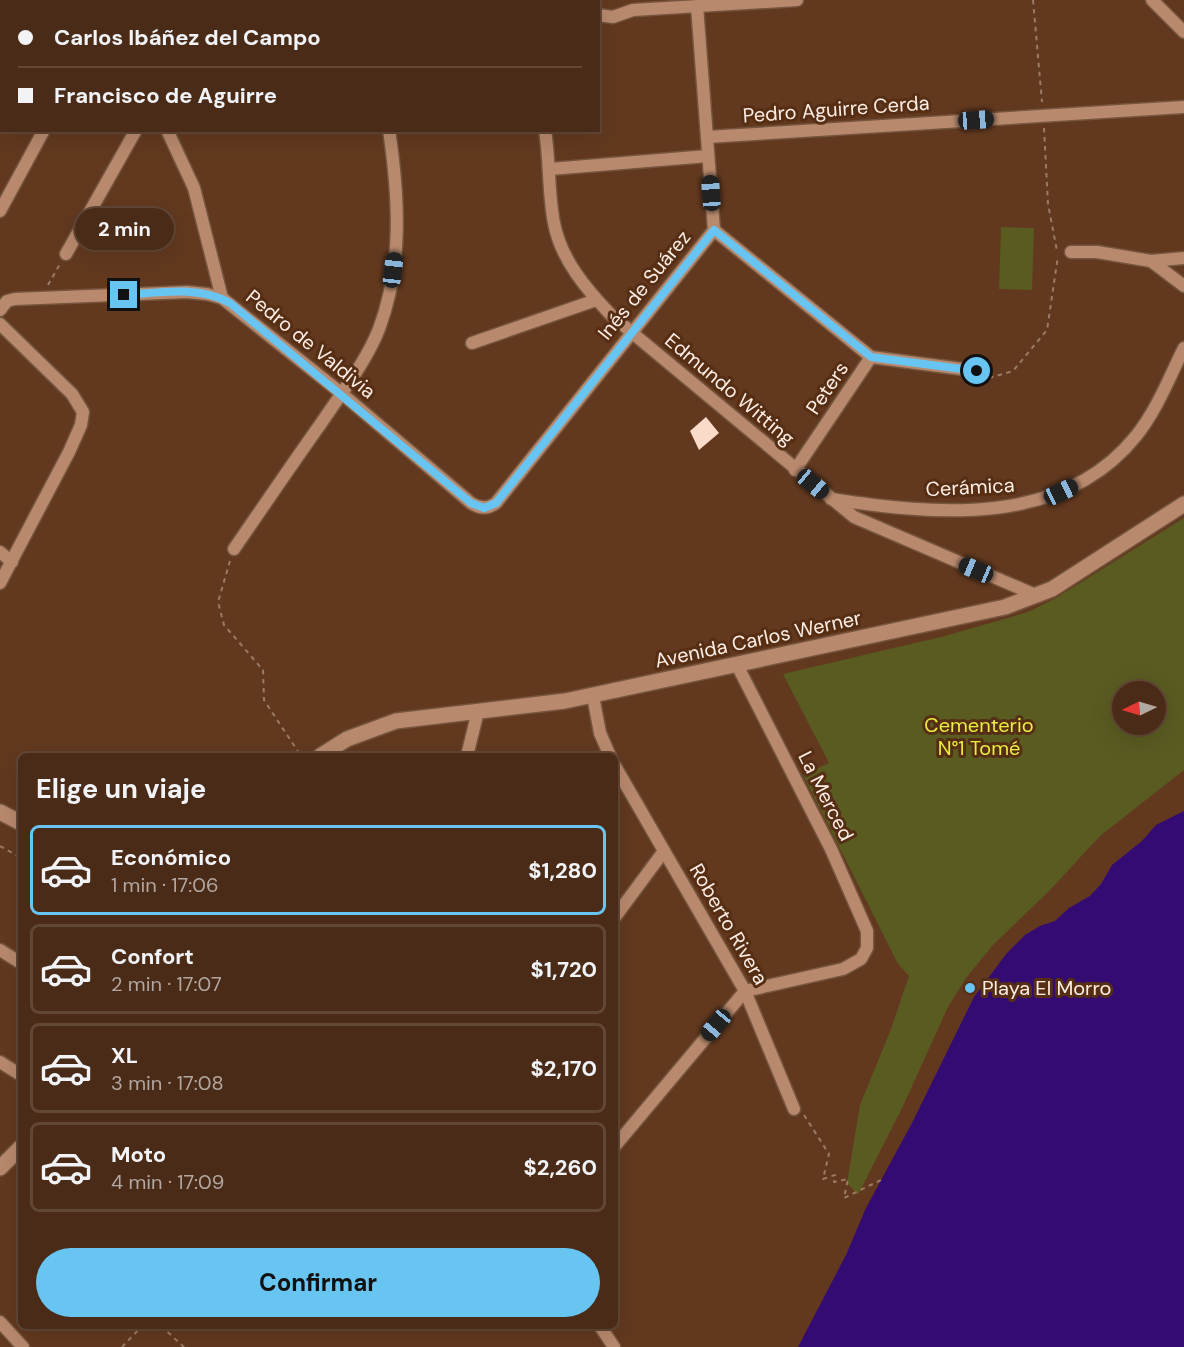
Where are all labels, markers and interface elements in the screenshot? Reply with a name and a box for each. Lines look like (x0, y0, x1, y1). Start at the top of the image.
text: Carlos Ibáñez del Campo (54, 23, 321, 52)
text: Francisco de Aguirre (54, 81, 277, 110)
street label: Pedro Aguirre Cerda (742, 90, 930, 128)
car (957, 110, 995, 130)
car (701, 174, 721, 212)
callout: 2 min (74, 208, 174, 250)
text: 2 min (98, 216, 151, 242)
street label: Inés de Suárez (592, 225, 696, 345)
car (382, 251, 404, 289)
route end (110, 281, 137, 308)
street label: Pedro de Valdivia (241, 284, 381, 404)
street label: Edmundo Witting (660, 327, 800, 451)
street label: Peters (800, 357, 854, 419)
route start (963, 357, 990, 384)
car (793, 466, 833, 502)
street label: Cerámica (925, 472, 1015, 502)
car (1041, 476, 1081, 508)
car (956, 555, 996, 585)
street label: Avenida Carlos Werner (652, 604, 864, 674)
north arrow (1112, 681, 1166, 735)
map controls (1112, 681, 1166, 735)
park label: Cementerio N°1 Tomé (924, 712, 1034, 761)
street label: La Merced (792, 747, 860, 845)
text: Elige un viaje (36, 771, 206, 806)
icon: car (39, 843, 93, 897)
text: Económico (111, 843, 231, 872)
text: $1,280 (528, 856, 597, 885)
street label: Roberto Rivera (684, 859, 774, 989)
text: 1 min · 17:06 (111, 872, 218, 898)
icon: car (39, 942, 93, 996)
text: Confort (111, 942, 194, 971)
text: $1,720 (531, 955, 597, 984)
text: 2 min · 17:07 (111, 971, 222, 997)
place label: Playa El Morro (982, 975, 1111, 1001)
marker: Playa El Morro (963, 981, 977, 995)
car (698, 1005, 734, 1045)
icon: car (39, 1041, 93, 1095)
text: XL (111, 1041, 138, 1070)
text: $2,170 (530, 1054, 597, 1083)
text: 3 min · 17:08 (111, 1070, 224, 1096)
icon: car (39, 1140, 93, 1194)
text: Moto (111, 1140, 166, 1169)
text: $2,260 (523, 1153, 597, 1182)
text: 4 min · 17:09 (111, 1169, 224, 1195)
button: Confirmar (36, 1248, 600, 1317)

